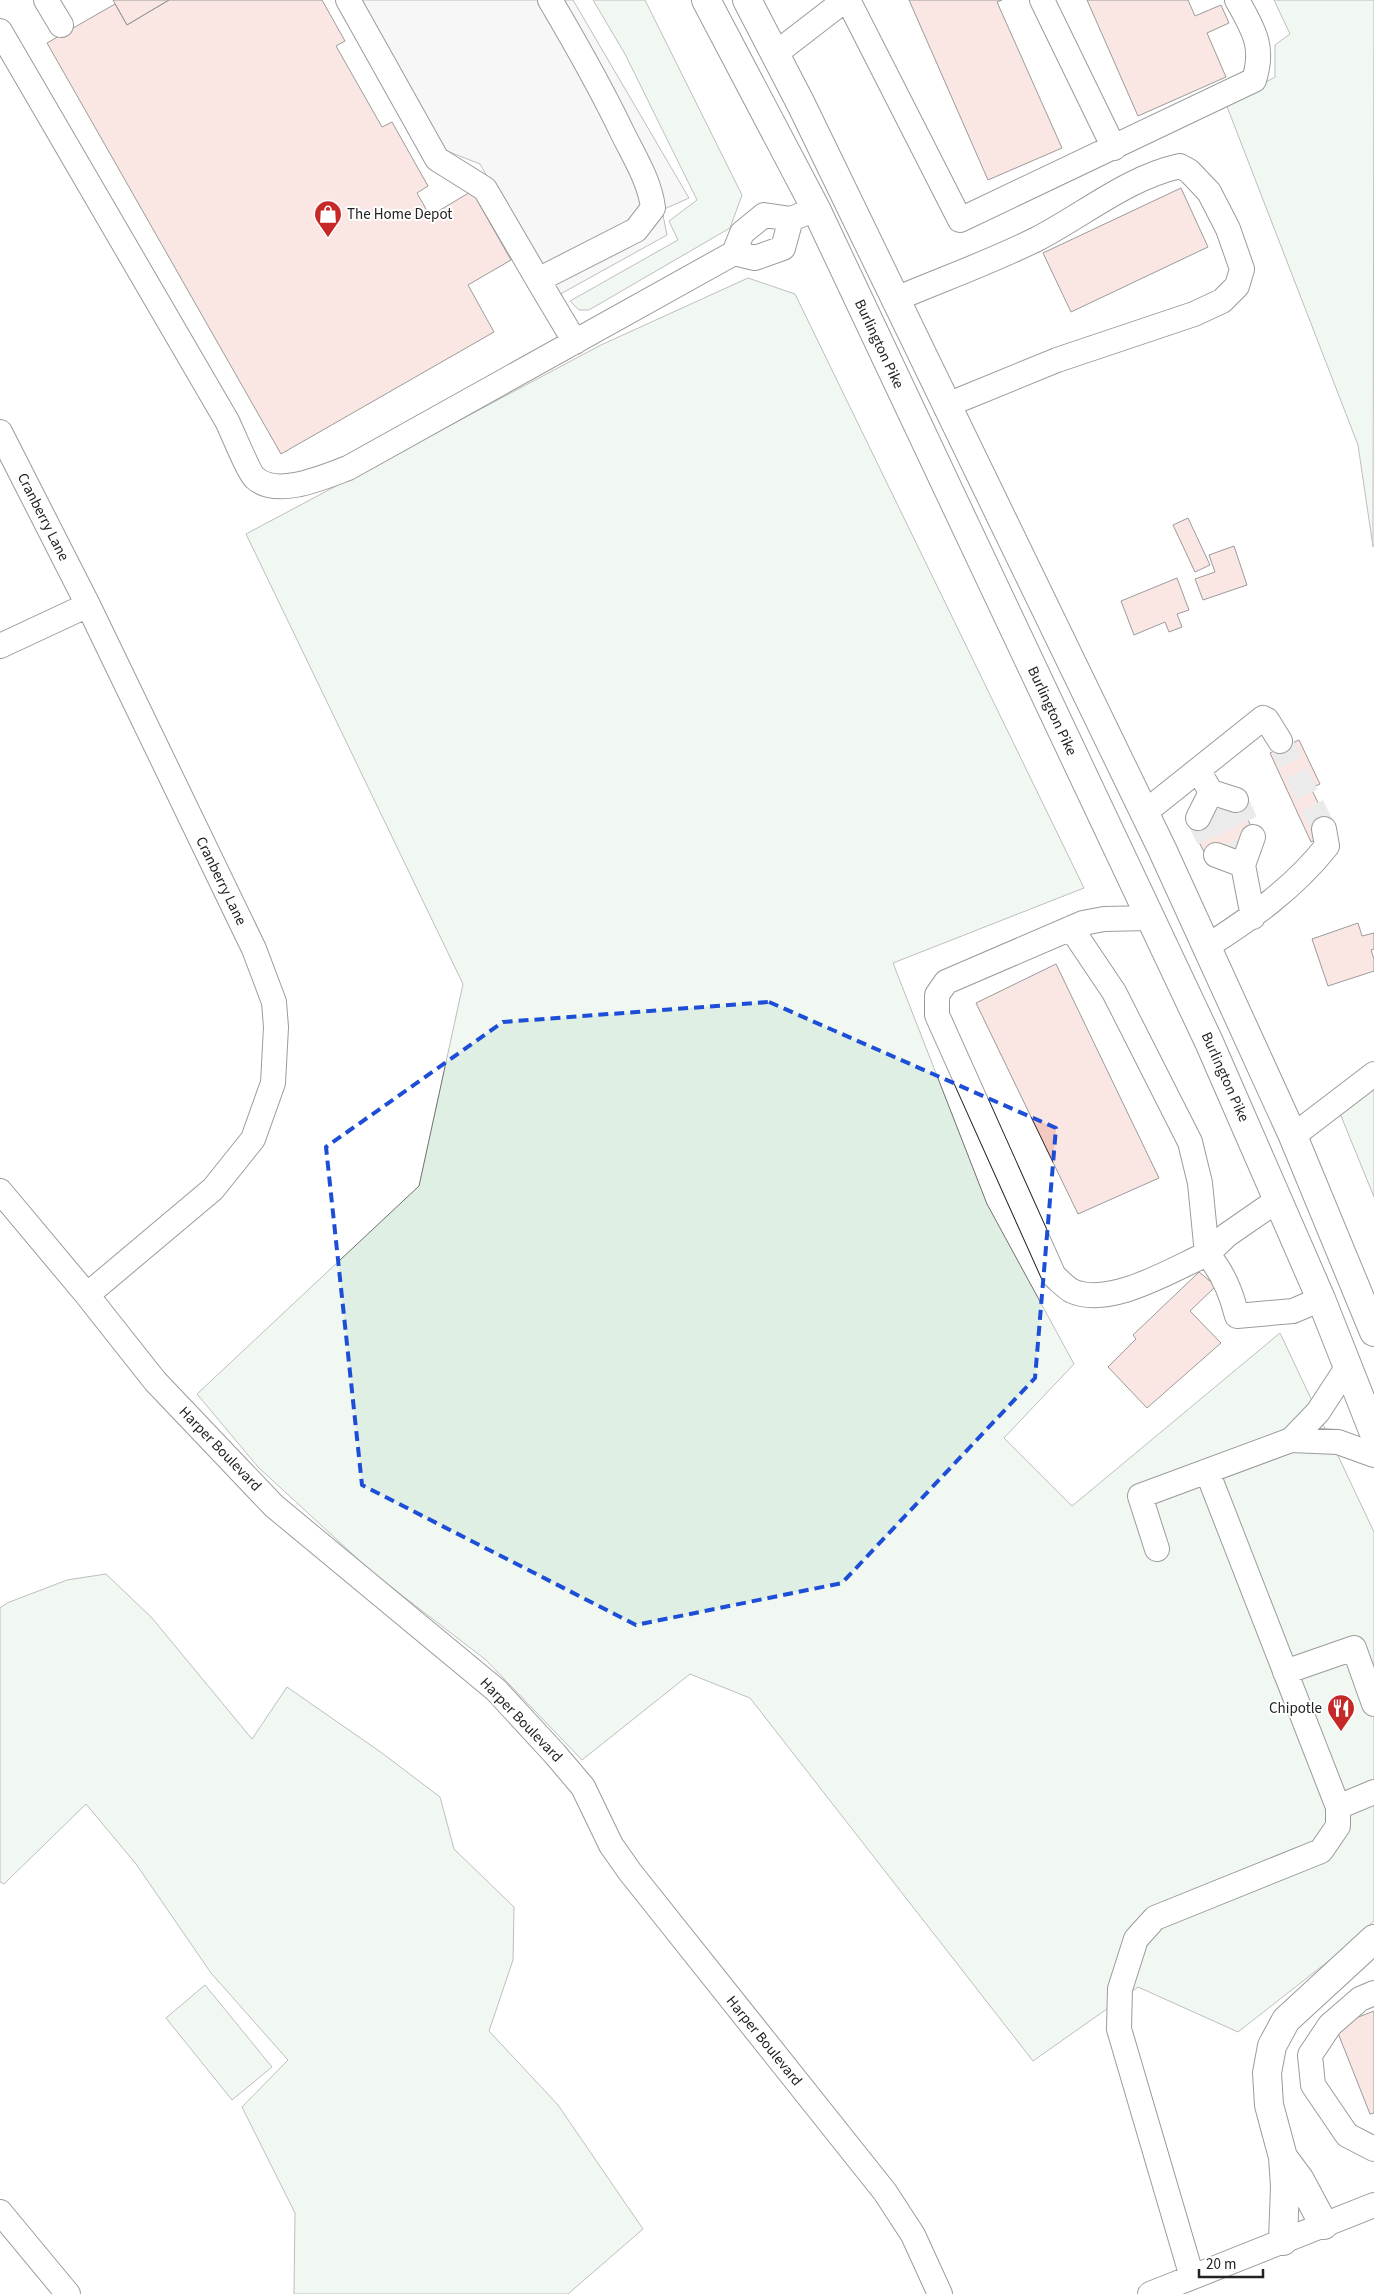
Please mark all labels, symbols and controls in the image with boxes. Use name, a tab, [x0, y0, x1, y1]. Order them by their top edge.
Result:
shop icon: The Home Depot	[313, 199, 343, 238]
place label: The Home Depot	[347, 204, 452, 225]
street label: Burlington Pike	[849, 296, 909, 392]
street label: Cranberry Lane	[12, 469, 74, 565]
street label: Burlington Pike	[1022, 663, 1082, 759]
street label: Cranberry Lane	[190, 833, 252, 929]
street label: Burlington Pike	[1196, 1029, 1254, 1125]
street label: Harper Boulevard	[174, 1402, 266, 1496]
street label: Harper Boulevard	[475, 1673, 567, 1767]
restaurant icon: Chipotle	[1326, 1693, 1356, 1732]
place label: Chipotle	[1269, 1698, 1322, 1719]
street label: Harper Boulevard	[721, 1991, 807, 2091]
scale bar	[1199, 2246, 1263, 2278]
text: 20 m	[1206, 2254, 1236, 2275]

